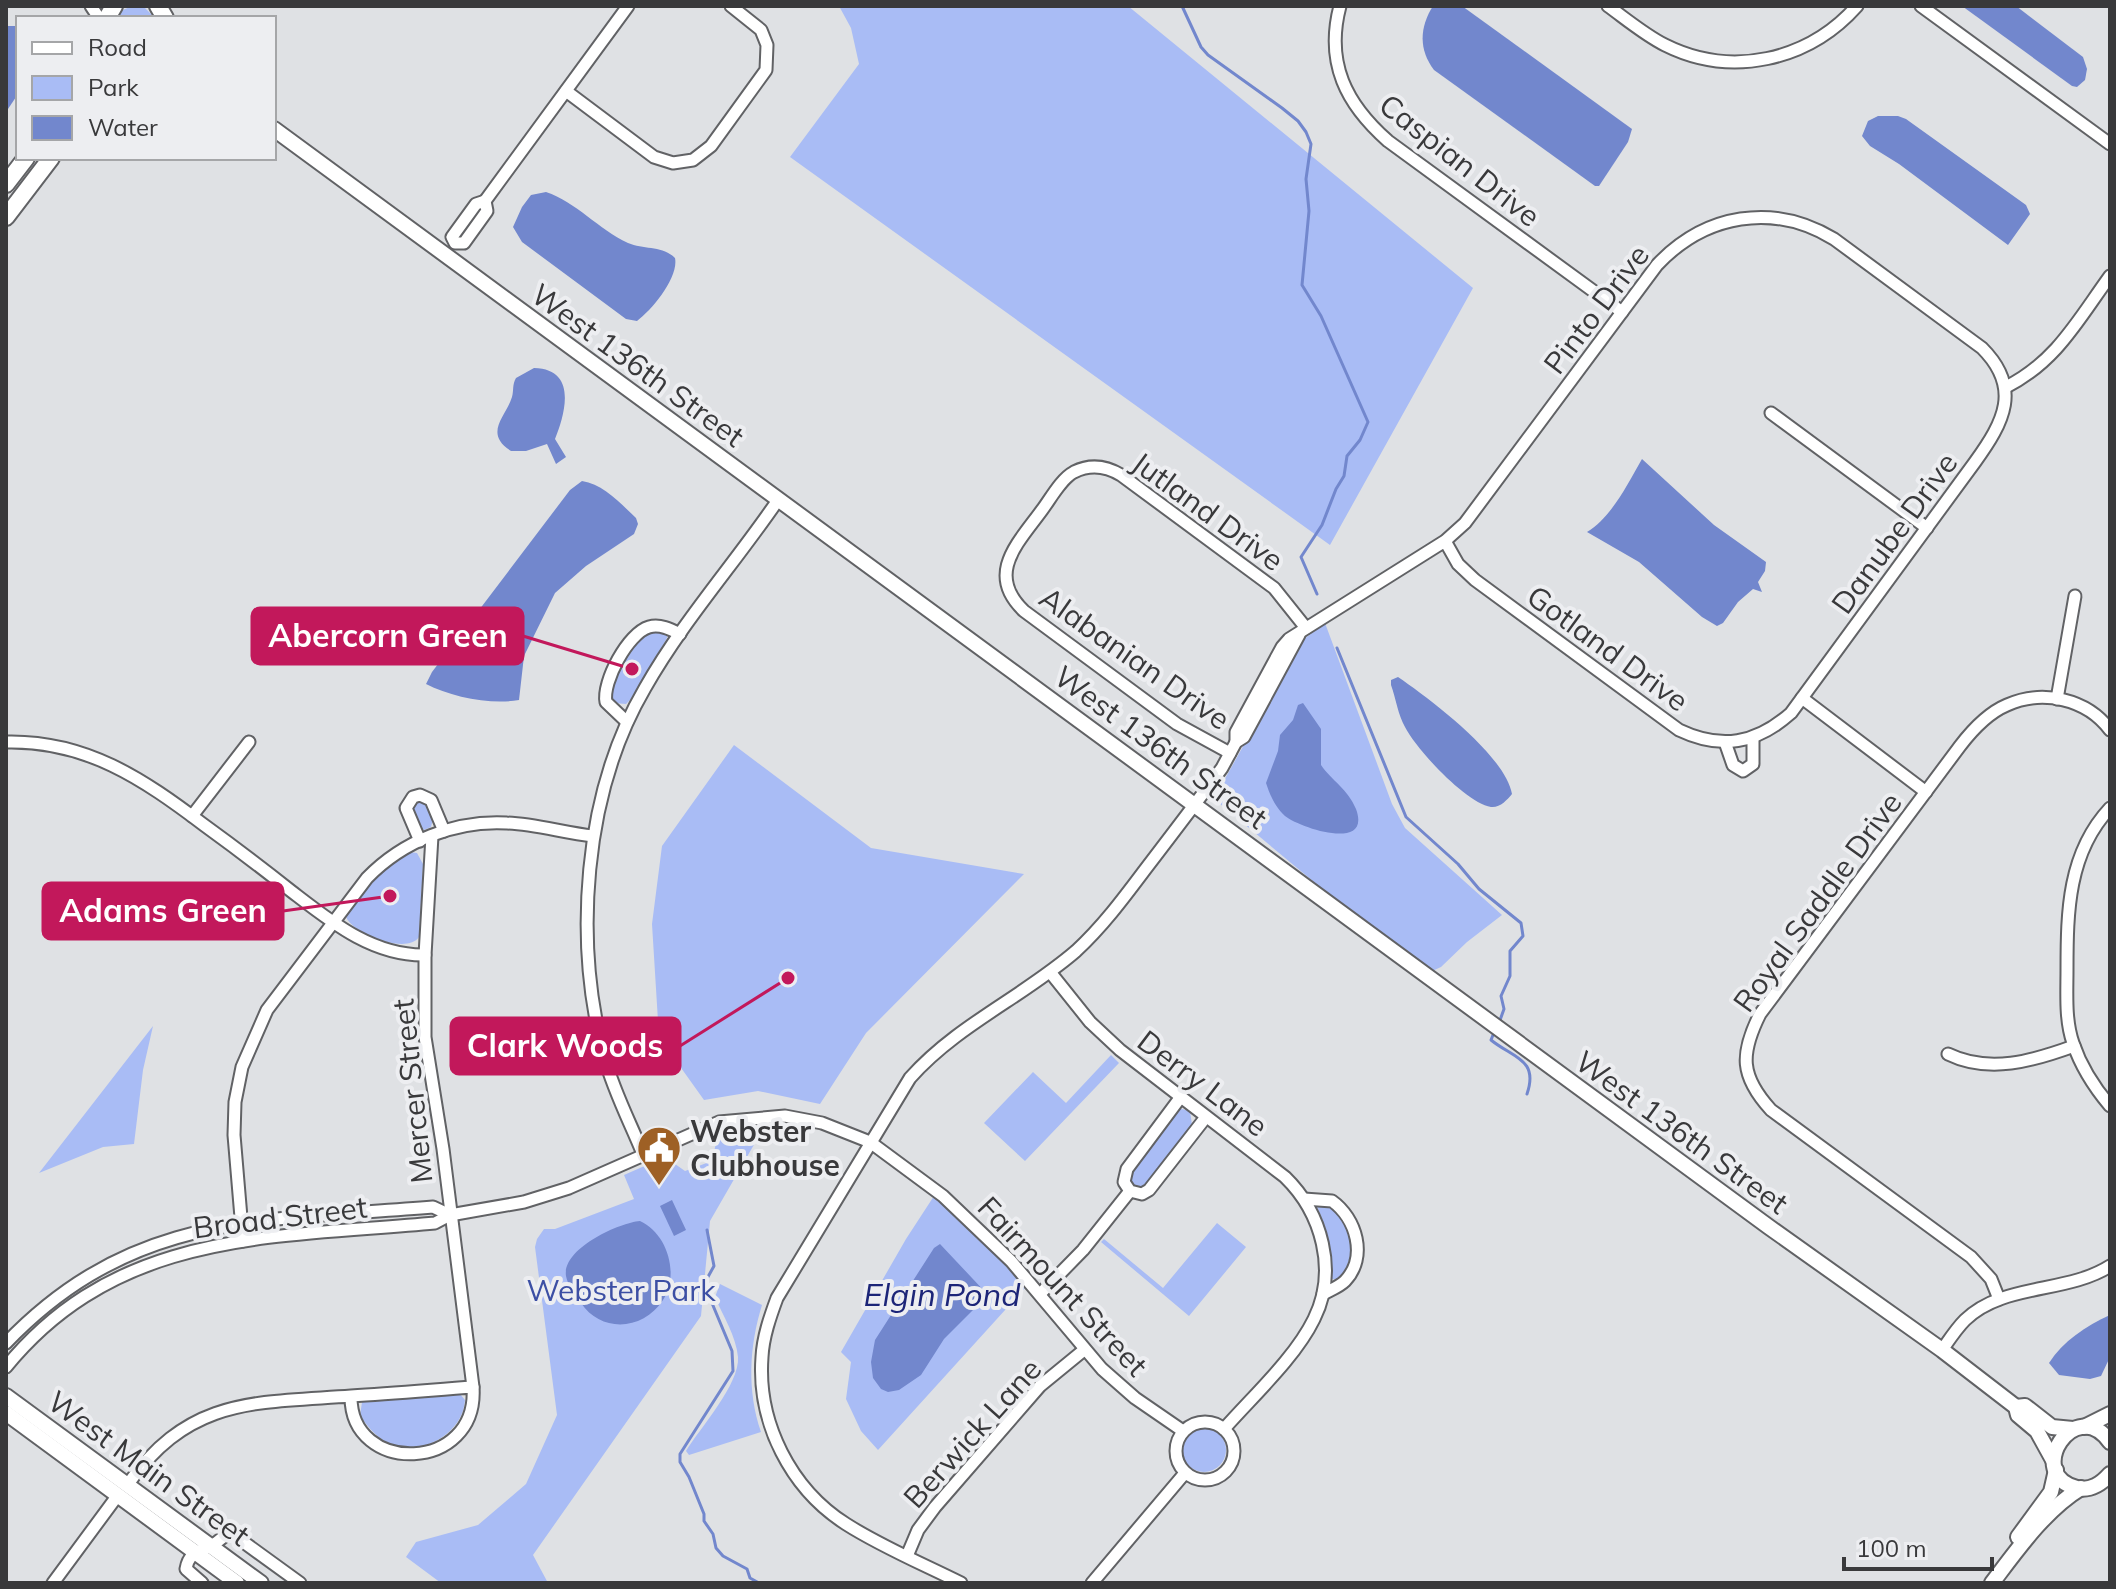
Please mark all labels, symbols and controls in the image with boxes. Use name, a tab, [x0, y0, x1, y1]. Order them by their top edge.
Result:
legend	[16, 16, 276, 160]
text: Road	[88, 32, 147, 62]
text: Park	[88, 72, 139, 102]
street label: Caspian Drive	[1372, 85, 1548, 235]
text: Water	[88, 112, 158, 142]
street label: Pinto Drive	[1535, 237, 1657, 381]
street label: West 136th Street	[524, 275, 752, 455]
street label: Jutland Drive	[1125, 443, 1291, 579]
street label: Danube Drive	[1823, 445, 1965, 621]
street label: Gotland Drive	[1520, 577, 1696, 719]
street label: Alabanian Drive	[1032, 578, 1238, 738]
callout: Abercorn Green	[252, 608, 523, 664]
text: Abercorn Green	[268, 615, 508, 655]
street label: West 136th Street	[1047, 657, 1275, 837]
street label: Royal Saddle Drive	[1725, 785, 1909, 1019]
callout: Adams Green	[43, 883, 283, 939]
text: Adams Green	[59, 890, 267, 930]
street label: Mercer Street	[383, 997, 441, 1185]
callout: Clark Woods	[451, 1018, 680, 1074]
street label: Derry Lane	[1130, 1022, 1276, 1144]
text: Clark Woods	[467, 1025, 663, 1065]
street label: West 136th Street	[1568, 1042, 1796, 1222]
place label: Webster Clubhouse	[690, 1112, 840, 1184]
public building icon: Webster Clubhouse	[635, 1124, 683, 1187]
street label: Broad Street	[191, 1187, 369, 1247]
street label: Fairmount Street	[970, 1188, 1156, 1384]
park label: Webster Park	[526, 1271, 716, 1309]
water label: Elgin Pond	[864, 1274, 1021, 1314]
street label: Berwick Lane	[895, 1350, 1049, 1516]
street label: West Main Street	[41, 1382, 257, 1554]
scale bar	[1844, 1521, 1992, 1571]
text: 100 m	[1856, 1533, 1927, 1563]

